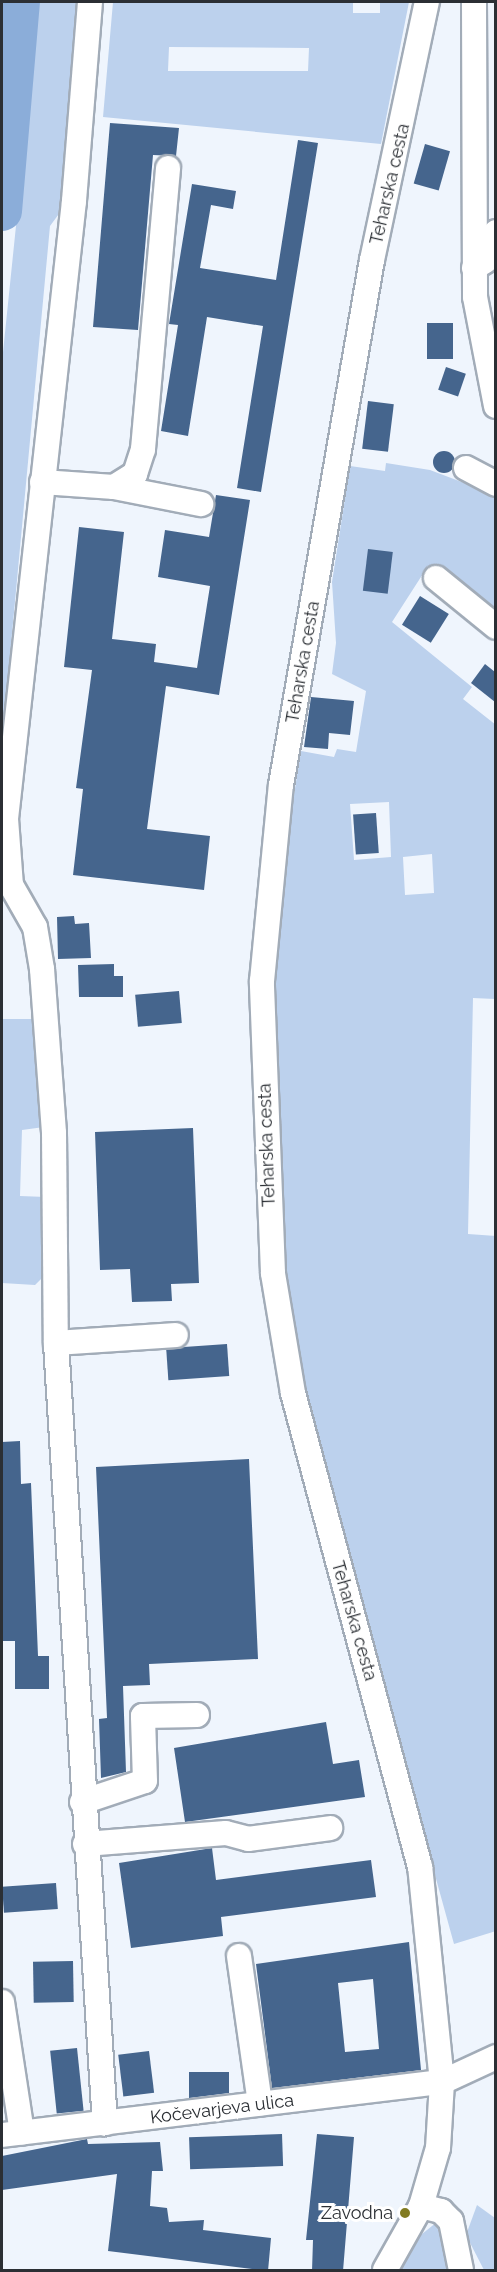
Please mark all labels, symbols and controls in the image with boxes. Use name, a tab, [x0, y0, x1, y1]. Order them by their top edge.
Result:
street label: Teharska cesta	[366, 121, 414, 247]
street label: Teharska cesta	[282, 599, 324, 725]
street label: Teharska cesta	[254, 1083, 280, 1207]
street label: Teharska cesta	[327, 1559, 381, 1683]
street label: Kočevarjeva ulica	[149, 2089, 295, 2129]
place label: Zavodna	[321, 2202, 393, 2224]
marker: Zavodna	[398, 2206, 412, 2220]

